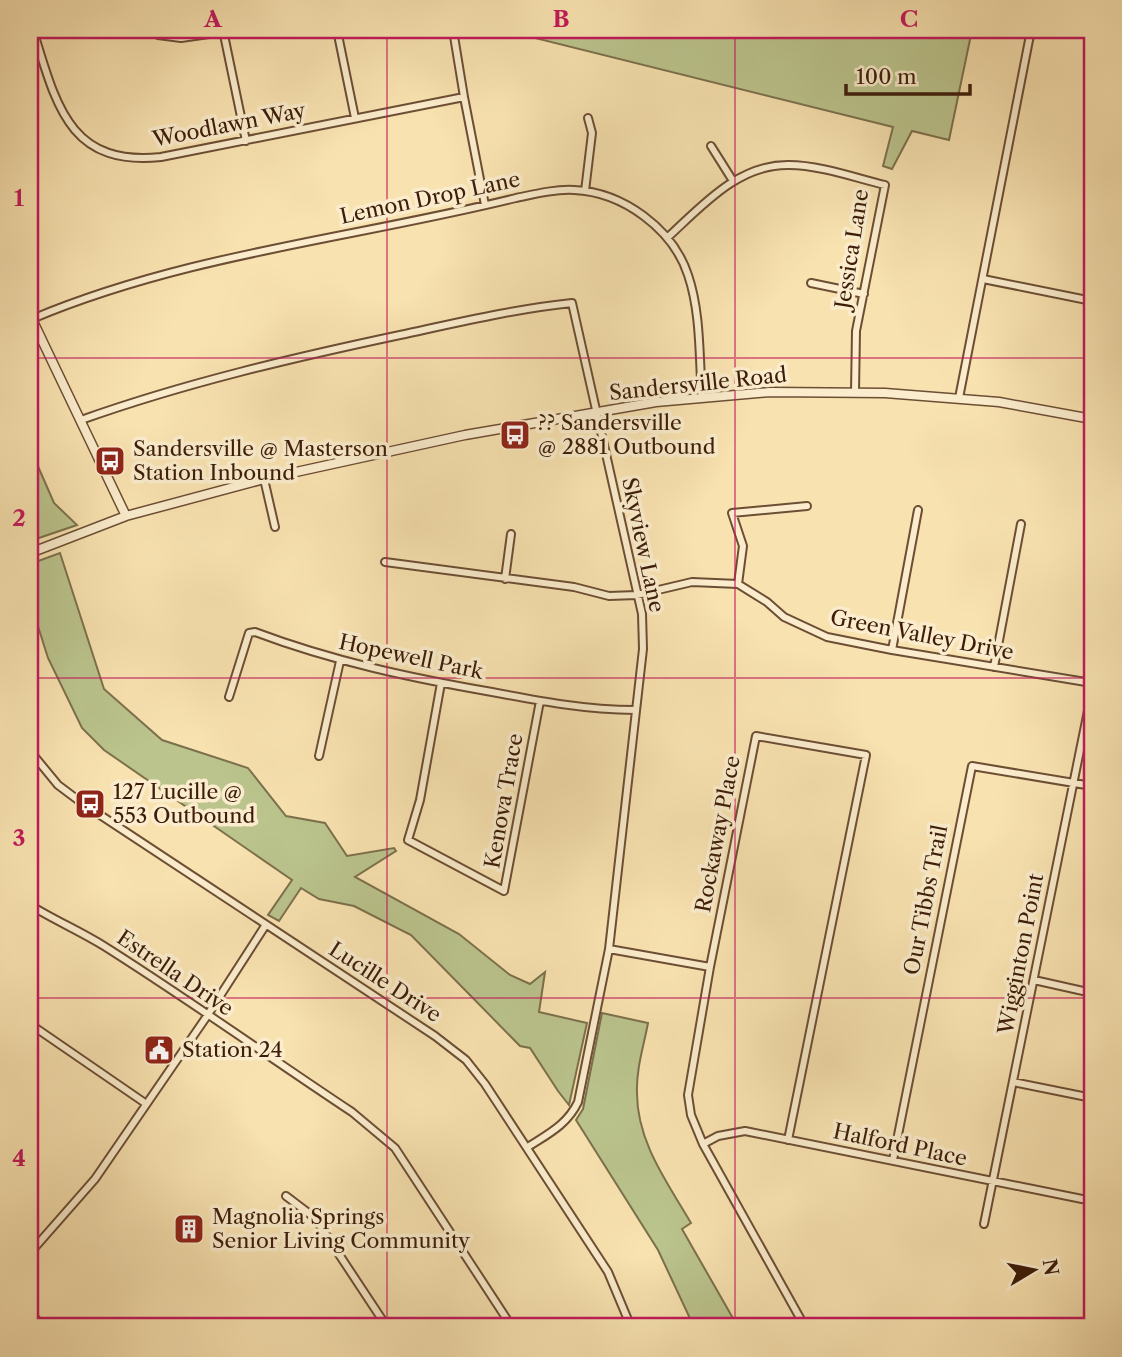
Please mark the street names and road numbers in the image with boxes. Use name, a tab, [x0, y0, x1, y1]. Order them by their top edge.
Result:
street label: Woodlawn Way	[149, 97, 308, 152]
street label: Lemon Drop Lane	[338, 166, 522, 229]
street label: Jessica Lane	[829, 187, 873, 314]
street label: Sandersville Road	[608, 362, 788, 405]
street label: Skyview Lane	[617, 475, 670, 615]
street label: Green Valley Drive	[828, 604, 1016, 665]
street label: Hopewell Park	[337, 629, 486, 684]
street label: Kenova Trace	[479, 731, 528, 870]
street label: Rockaway Place	[690, 753, 745, 914]
street label: Our Tibbs Trail	[899, 823, 952, 977]
street label: Wigginton Point	[992, 871, 1048, 1037]
street label: Estrella Drive	[112, 925, 238, 1021]
street label: Lucille Drive	[325, 936, 446, 1027]
street label: Halford Place	[831, 1118, 969, 1171]

